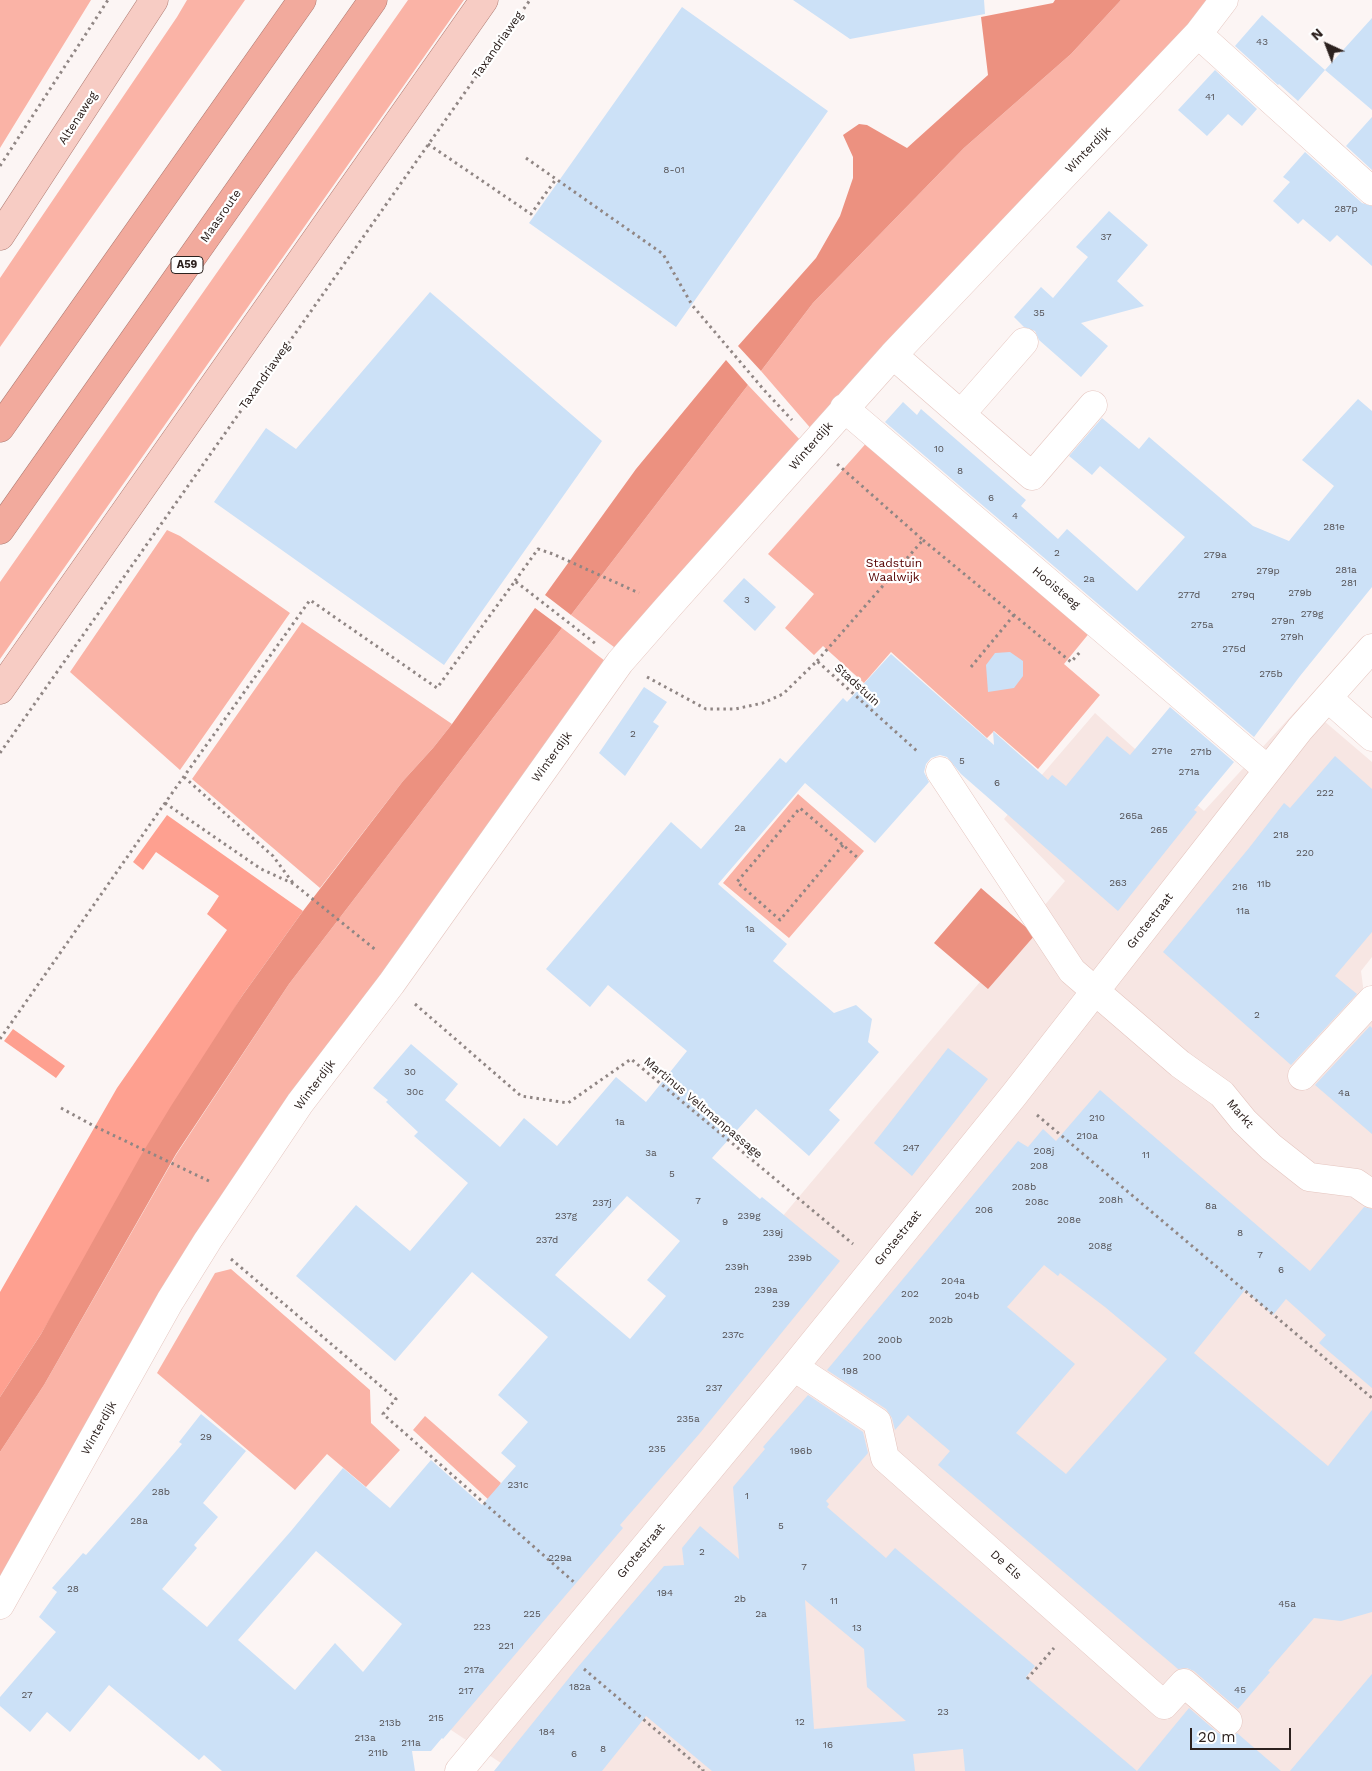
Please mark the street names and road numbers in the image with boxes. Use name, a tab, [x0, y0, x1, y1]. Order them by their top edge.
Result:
street label: Taxandriaweg	[470, 9, 526, 81]
street label: Altenaweg	[55, 89, 101, 147]
street label: Winterdijk	[1062, 124, 1114, 176]
street label: Maasroute	[198, 187, 244, 245]
road number: A59	[171, 256, 203, 274]
street label: Taxandriaweg	[237, 340, 293, 412]
street label: Winterdijk	[786, 419, 836, 473]
street label: Hooisteeg	[1029, 564, 1083, 612]
street label: Stadstuin	[831, 661, 883, 709]
street label: Winterdijk	[529, 729, 575, 785]
street label: Grotestraat	[1124, 890, 1176, 952]
street label: Martinus Veltmanpassage	[641, 1054, 765, 1162]
street label: Winterdijk	[291, 1057, 339, 1113]
street label: Markt	[1224, 1097, 1256, 1131]
street label: Grotestraat	[871, 1207, 925, 1269]
street label: Winterdijk	[78, 1399, 120, 1457]
street label: Grotestraat	[614, 1521, 668, 1581]
street label: De Els	[987, 1547, 1025, 1583]

